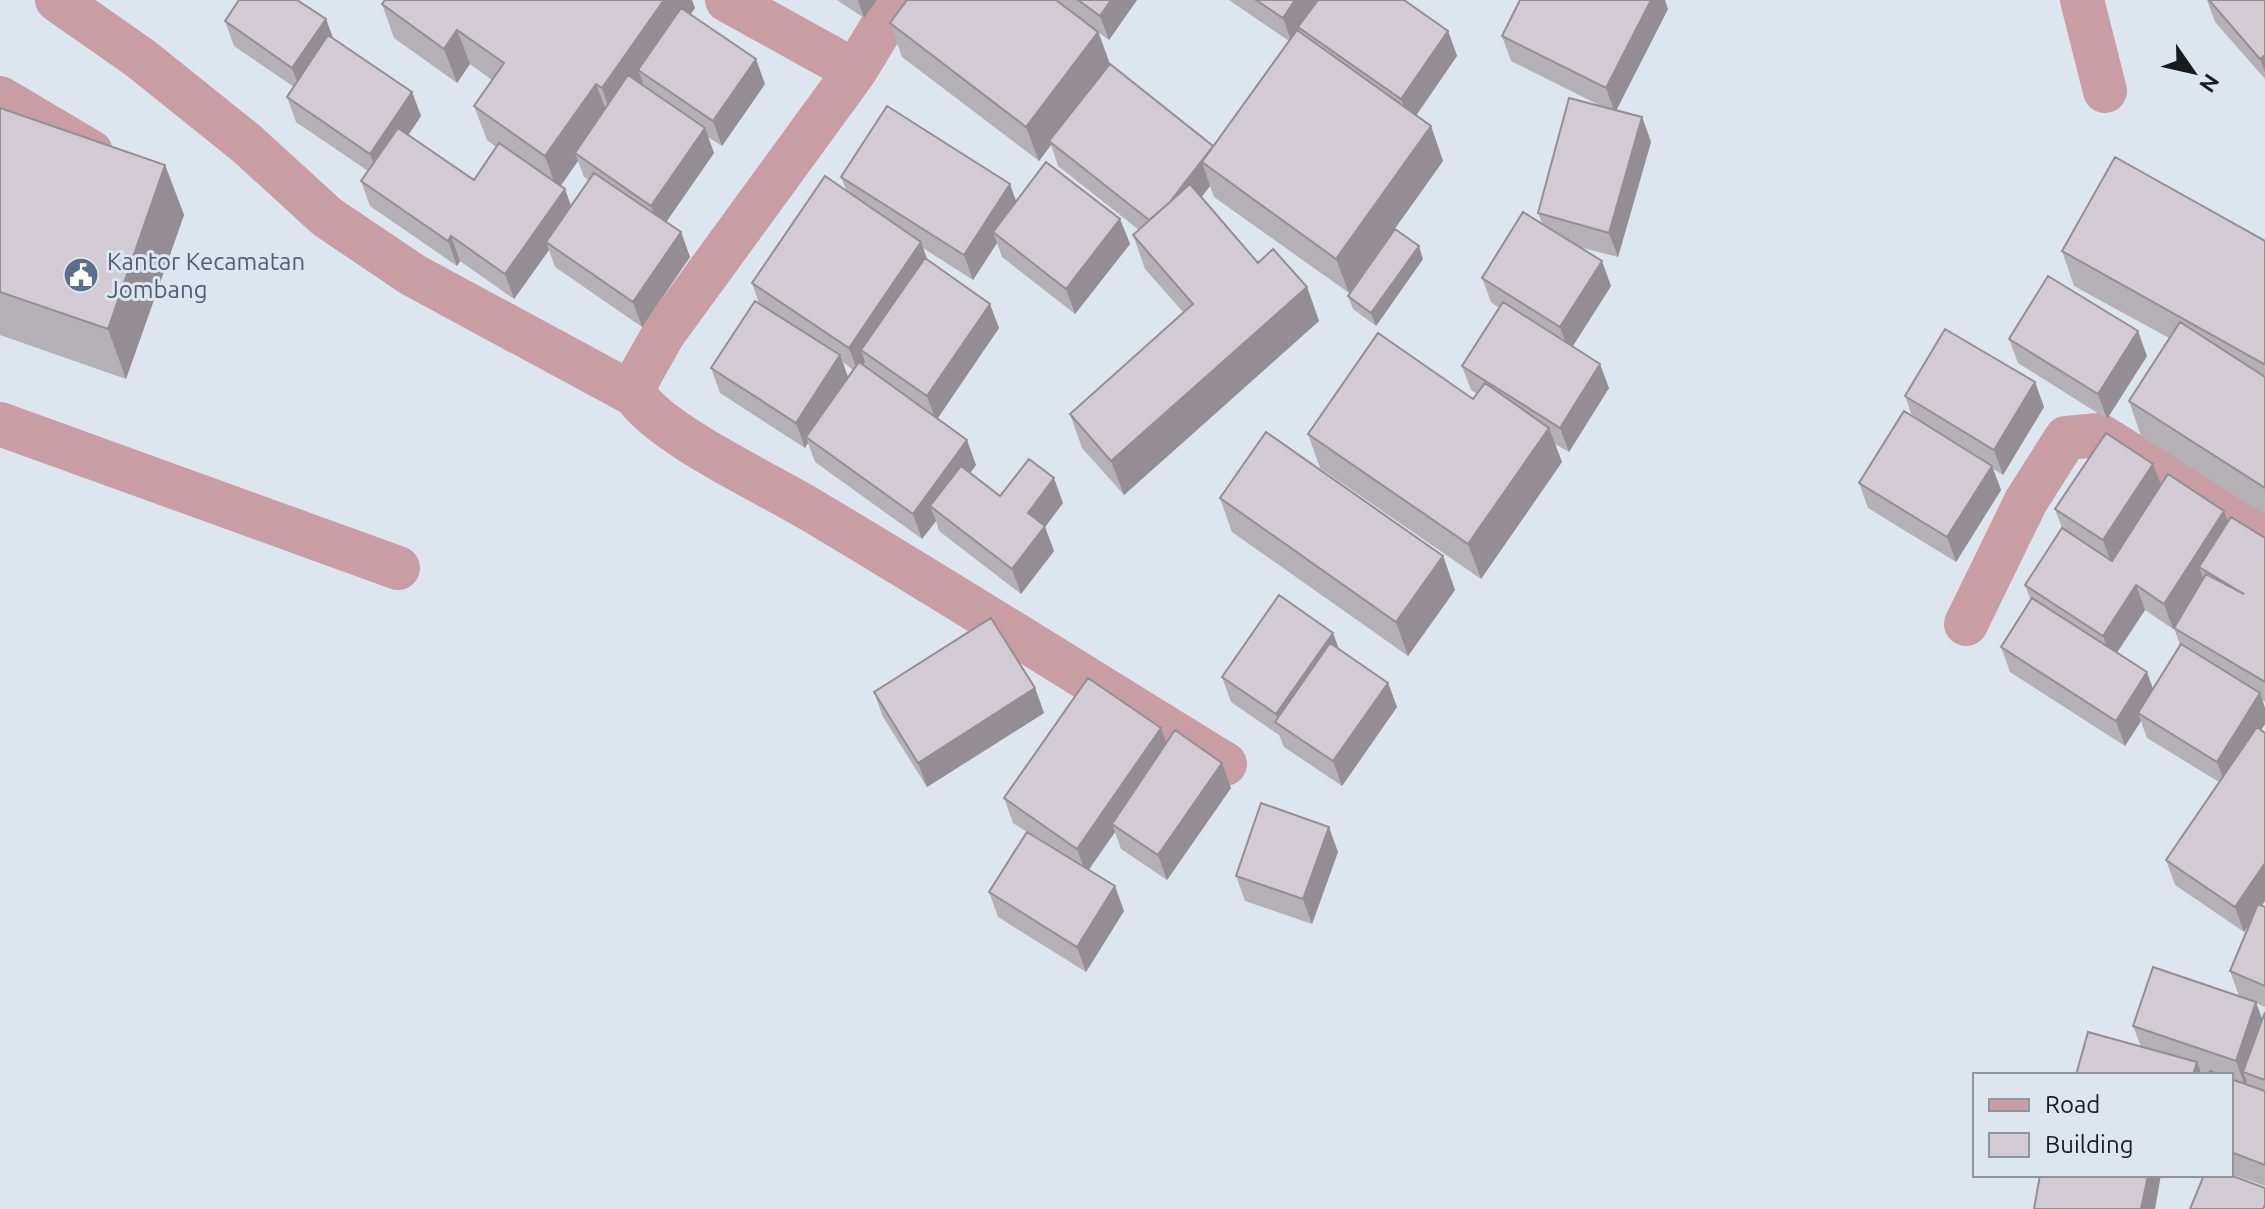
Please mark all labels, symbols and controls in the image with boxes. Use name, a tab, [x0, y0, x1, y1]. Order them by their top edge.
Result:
north arrow	[2153, 32, 2233, 112]
text: N	[2195, 70, 2225, 97]
place label: Kantor Kecamatan Jombang	[107, 248, 305, 303]
public building icon: Kantor Kecamatan Jombang	[62, 256, 100, 294]
legend	[1973, 1073, 2233, 1177]
text: Road	[2045, 1091, 2100, 1118]
text: Building	[2045, 1131, 2133, 1158]

